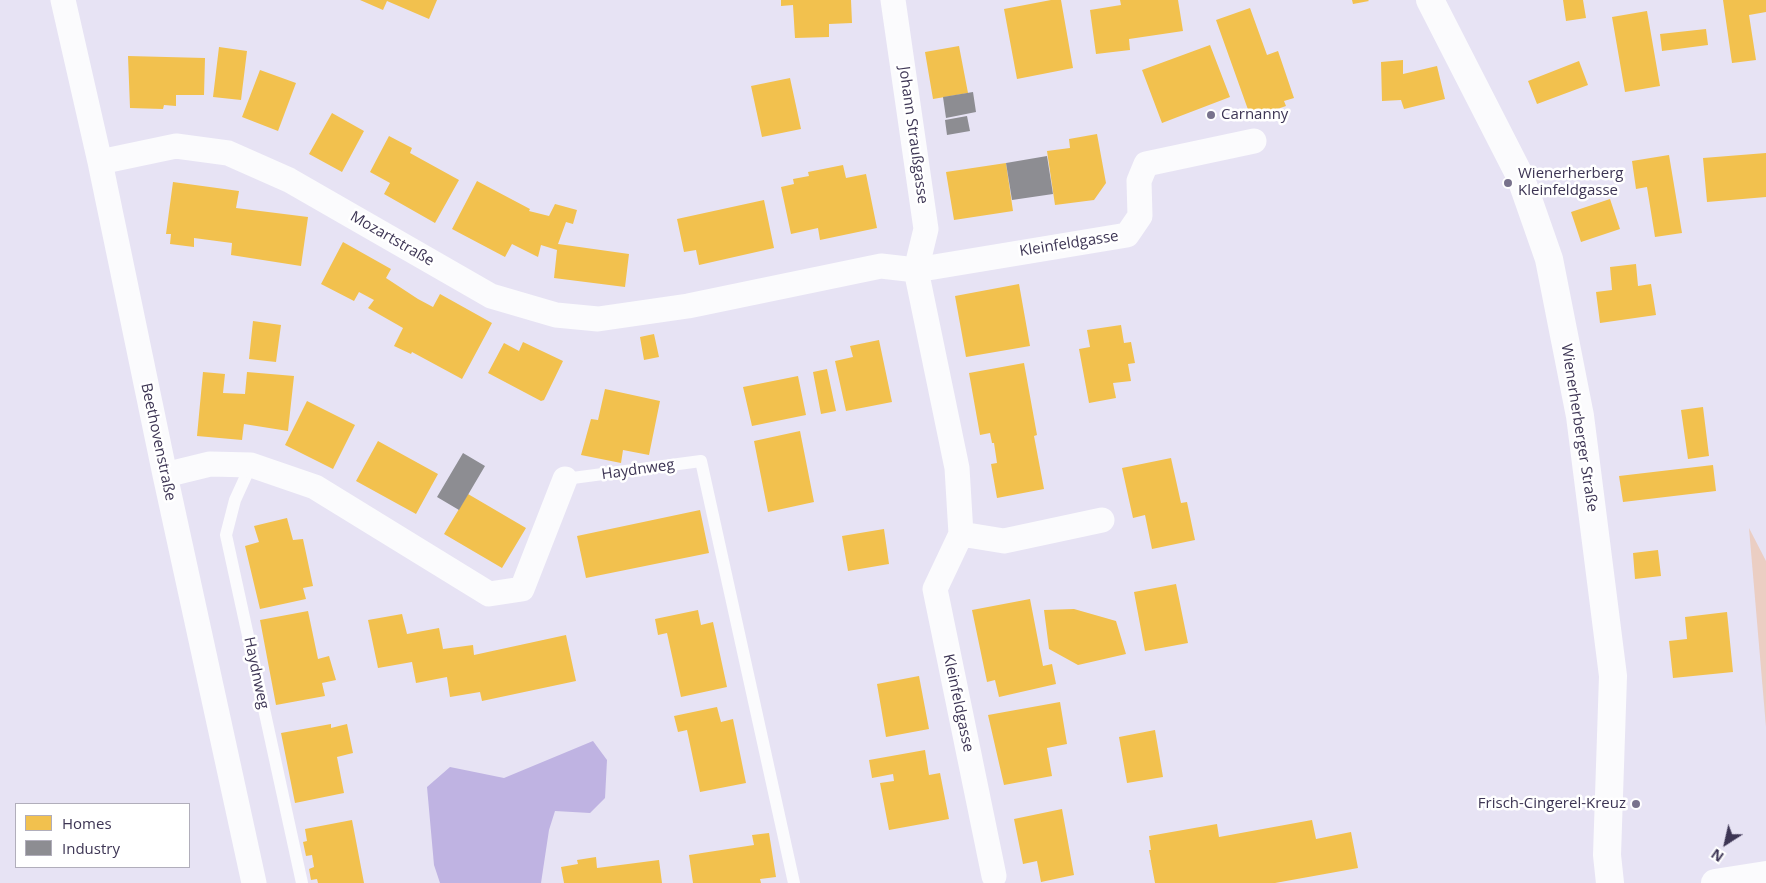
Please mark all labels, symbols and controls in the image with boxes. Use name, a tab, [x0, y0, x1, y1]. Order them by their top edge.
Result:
street label: Johann Straußgasse	[894, 65, 932, 205]
place label: Carnanny	[1221, 106, 1288, 124]
marker: Carnanny	[1205, 109, 1217, 121]
place label: Wienerherberg Kleinfeldgasse	[1518, 165, 1623, 200]
marker: Wienerherberg Kleinfeldgasse	[1502, 177, 1514, 189]
street label: Mozartstraße	[347, 208, 437, 270]
street label: Kleinfeldgasse	[1018, 227, 1120, 261]
street label: Wienerherberger Straße	[1557, 343, 1601, 513]
street label: Beethovenstraße	[137, 381, 179, 503]
street label: Haydnweg	[600, 456, 676, 484]
street label: Haydnweg	[240, 635, 272, 711]
street label: Kleinfeldgasse	[939, 652, 977, 754]
place label: Frisch-Cingerel-Kreuz	[1478, 795, 1626, 813]
marker: Frisch-Cingerel-Kreuz	[1630, 798, 1642, 810]
legend	[15, 803, 190, 868]
text: Homes	[62, 813, 112, 833]
north arrow	[1701, 818, 1751, 868]
text: Industry	[62, 838, 120, 858]
text: N	[1707, 845, 1727, 867]

